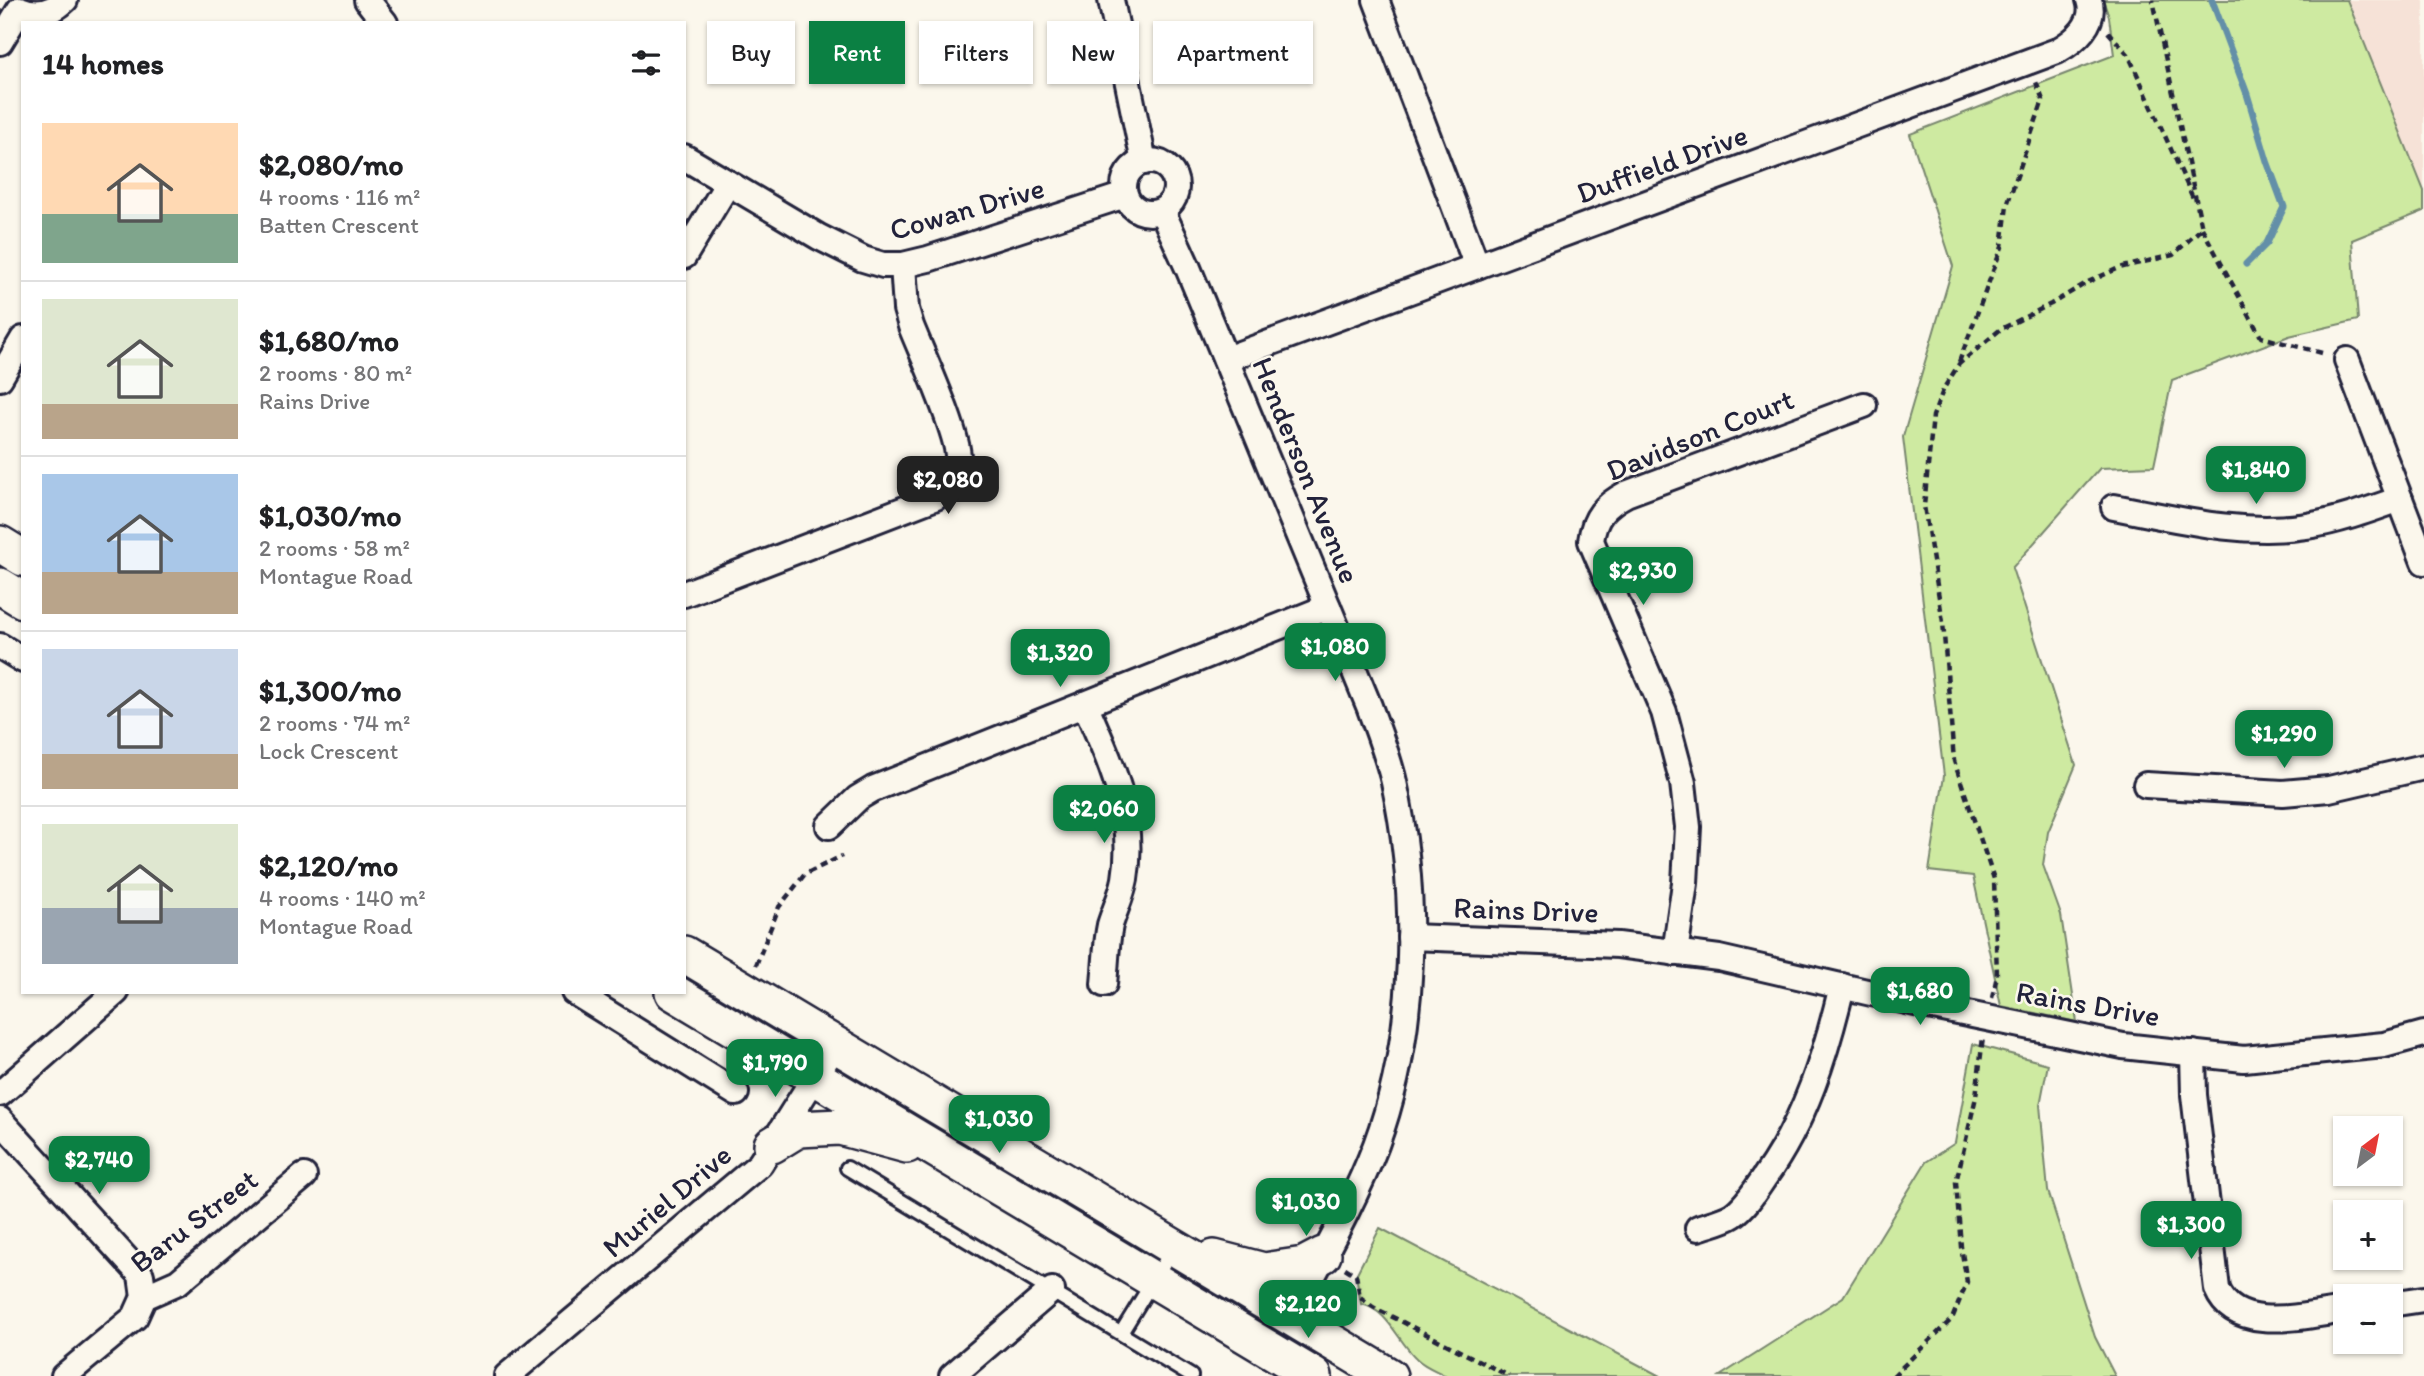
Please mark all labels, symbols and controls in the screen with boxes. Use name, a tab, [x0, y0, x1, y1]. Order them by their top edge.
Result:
chip: Buy	[707, 21, 795, 84]
chip: Rent	[809, 21, 905, 84]
chip: Filters	[919, 21, 1033, 84]
chip: New	[1047, 21, 1139, 84]
chip: Apartment	[1153, 21, 1313, 84]
icon: filters	[627, 44, 665, 82]
text: 14 homes	[42, 45, 164, 82]
street label: Duffield Drive	[1571, 116, 1752, 212]
text: $2,080/mo	[259, 146, 404, 183]
icon: home	[98, 151, 182, 235]
street label: Cowan Drive	[885, 169, 1049, 248]
text: 4 rooms · 116 m²	[259, 183, 421, 211]
text: Batten Crescent	[259, 211, 419, 239]
text: $1,680/mo	[259, 322, 399, 359]
icon: home	[98, 327, 182, 411]
street label: Henderson Avenue	[1244, 351, 1369, 588]
text: 2 rooms · 80 m²	[259, 359, 412, 387]
street label: Davidson Court	[1601, 380, 1799, 489]
text: Rains Drive	[259, 387, 370, 415]
pin: $1,840	[2199, 447, 2313, 506]
text: $1,840	[2222, 455, 2290, 483]
pin: $2,080	[891, 456, 1005, 516]
text: $2,080	[913, 465, 983, 493]
text: $1,030/mo	[259, 497, 402, 534]
icon: home	[98, 502, 182, 586]
text: 2 rooms · 58 m²	[259, 534, 410, 562]
pin: $2,930	[1586, 548, 1700, 607]
text: $2,930	[1609, 556, 1677, 584]
text: Montague Road	[259, 562, 413, 590]
pin: $1,080	[1278, 624, 1392, 683]
pin: $1,320	[1003, 630, 1117, 689]
text: $1,080	[1301, 632, 1369, 660]
text: $1,320	[1027, 638, 1093, 666]
text: $1,300/mo	[259, 672, 402, 709]
icon: home	[98, 677, 182, 761]
text: 2 rooms · 74 m²	[259, 709, 411, 737]
pin: $1,290	[2227, 710, 2341, 770]
text: $1,290	[2251, 719, 2317, 747]
text: Lock Crescent	[259, 737, 398, 765]
pin: $2,060	[1047, 786, 1161, 845]
text: $2,060	[1069, 794, 1139, 822]
text: $2,120/mo	[259, 847, 398, 884]
icon: home	[98, 852, 182, 936]
text: 4 rooms · 140 m²	[259, 884, 426, 912]
street label: Rains Drive	[1453, 888, 1599, 931]
text: Montague Road	[259, 912, 413, 940]
pin: $1,680	[1863, 968, 1977, 1027]
street label: Rains Drive	[2013, 973, 2163, 1034]
text: $1,680	[1887, 976, 1953, 1004]
pin: $1,790	[718, 1040, 832, 1099]
text: $1,790	[742, 1048, 808, 1076]
pin: $1,030	[942, 1096, 1056, 1155]
text: $1,030	[965, 1104, 1033, 1132]
north arrow	[2333, 1116, 2403, 1186]
map controls	[2333, 1116, 2403, 1354]
pin: $2,740	[42, 1136, 156, 1196]
street label: Muriel Drive	[595, 1136, 739, 1265]
text: $2,740	[65, 1145, 133, 1173]
street label: Baru Street	[123, 1161, 265, 1281]
pin: $1,030	[1249, 1178, 1363, 1238]
text: $1,030	[1272, 1187, 1340, 1215]
button: +	[2333, 1200, 2403, 1270]
pin: $1,300	[2134, 1202, 2248, 1261]
text: $1,300	[2157, 1210, 2225, 1238]
pin: $2,120	[1251, 1280, 1365, 1340]
button: −	[2333, 1284, 2403, 1354]
text: $2,120	[1275, 1289, 1341, 1317]

